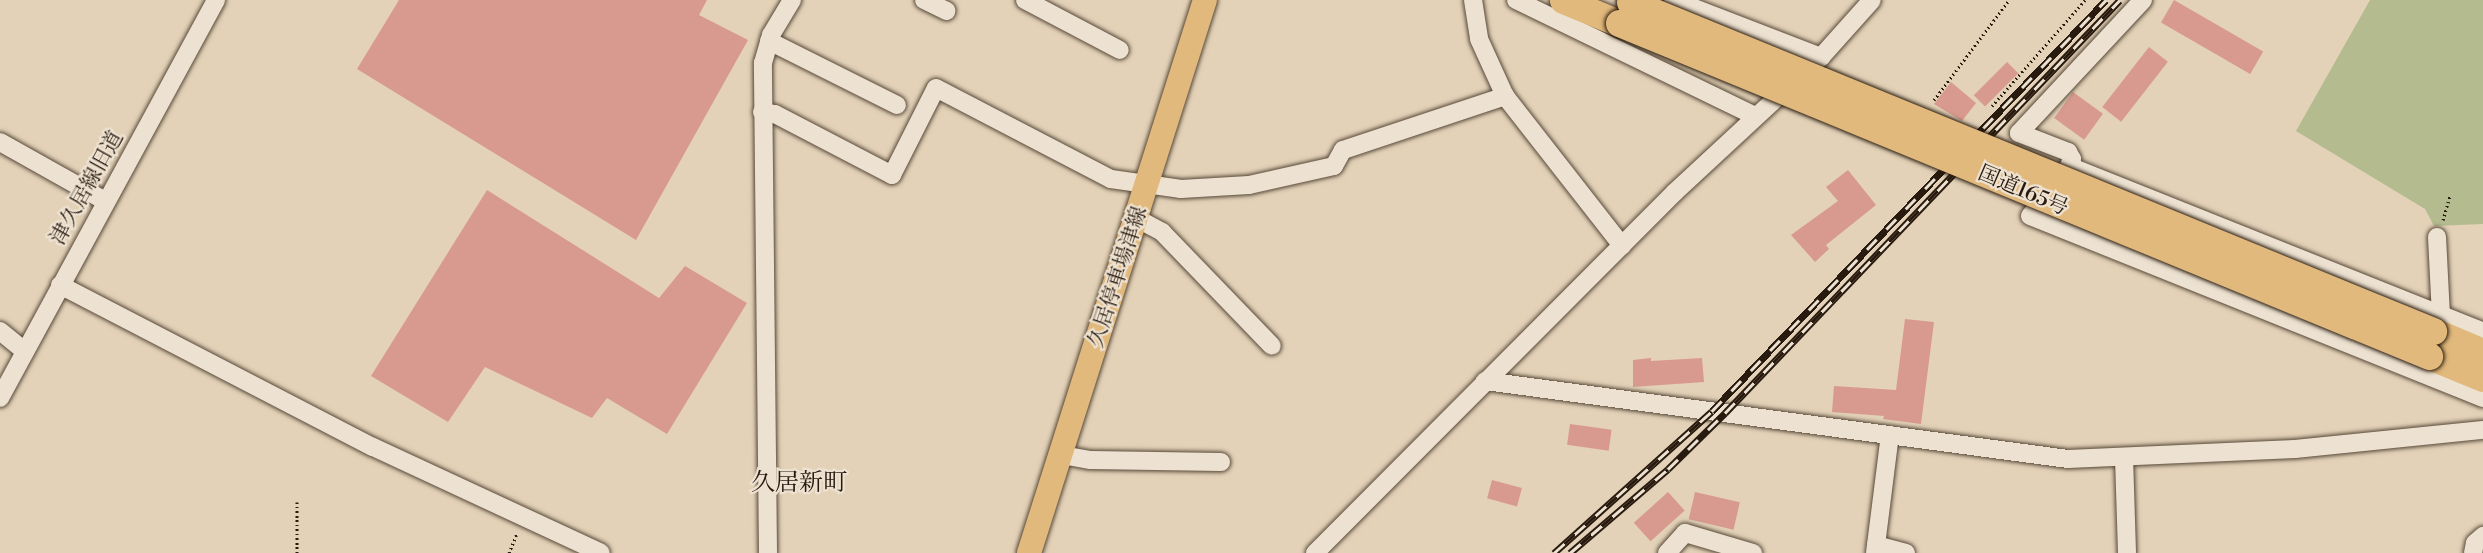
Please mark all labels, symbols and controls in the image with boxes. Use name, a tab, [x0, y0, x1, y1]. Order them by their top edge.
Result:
street label: 津久居線旧道	[45, 127, 129, 249]
street label: 国道165号	[1974, 161, 2072, 221]
street label: 久居停車場津線	[1083, 203, 1153, 351]
district label: 久居新町	[751, 470, 847, 498]

